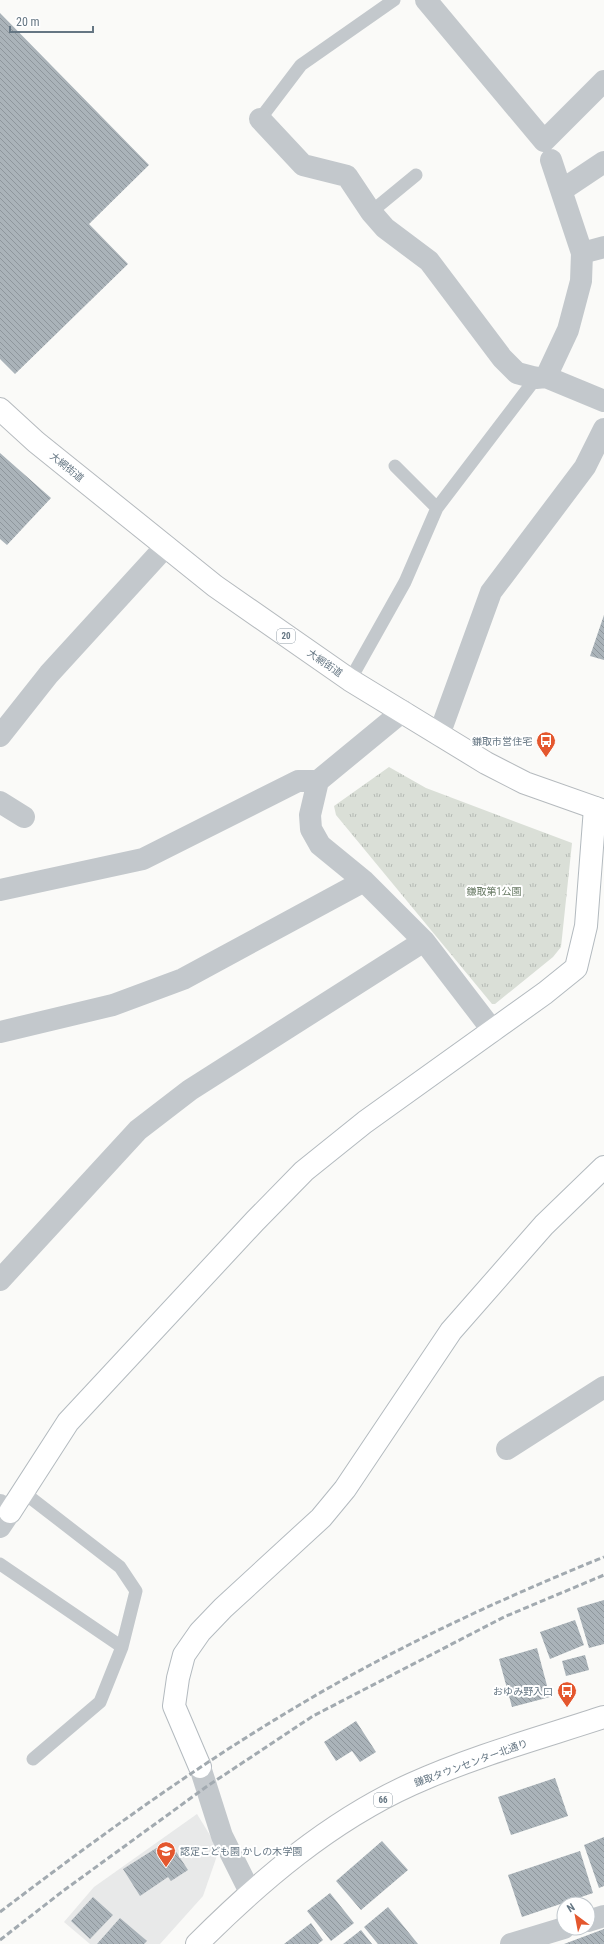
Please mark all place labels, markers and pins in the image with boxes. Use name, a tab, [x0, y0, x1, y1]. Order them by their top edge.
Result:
bus stop icon: 鎌取市営住宅	[535, 730, 557, 758]
place label: 鎌取市営住宅	[472, 736, 532, 747]
bus stop icon: おゆみ野入口	[556, 1680, 578, 1708]
place label: おゆみ野入口	[493, 1686, 553, 1697]
school or university icon: 認定こども園 かしの木学園	[155, 1840, 177, 1868]
place label: 認定こども園 かしの木学園	[180, 1846, 302, 1857]

